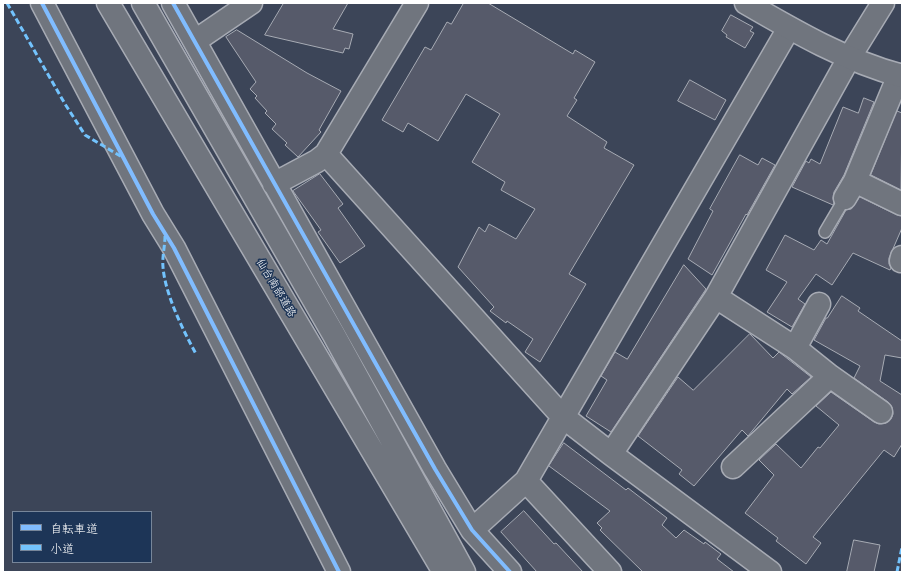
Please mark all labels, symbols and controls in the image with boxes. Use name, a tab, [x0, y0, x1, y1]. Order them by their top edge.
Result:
street label: 仙台南部道路	[253, 256, 299, 320]
legend	[12, 511, 152, 563]
text: 自転車道	[50, 521, 98, 536]
text: 小道	[50, 541, 74, 556]

